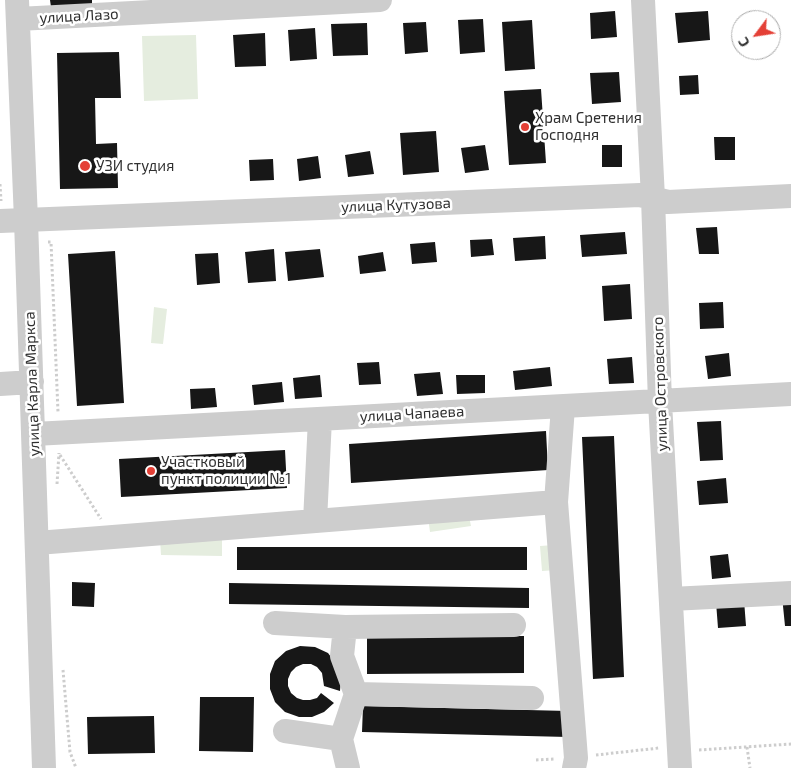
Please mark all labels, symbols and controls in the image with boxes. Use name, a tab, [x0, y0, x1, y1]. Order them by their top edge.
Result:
street label: улица Лазо	[39, 5, 119, 27]
north arrow	[731, 10, 781, 60]
text: С	[734, 35, 753, 50]
place label: Храм Сретения Господня	[535, 109, 642, 144]
marker: Храм Сретения Господня	[519, 121, 531, 133]
place label: УЗИ студия	[96, 157, 174, 175]
marker: УЗИ студия	[78, 159, 92, 173]
street label: улица Кутузова	[341, 194, 451, 216]
street label: улица Карла Маркса	[20, 311, 44, 457]
street label: улица Островского	[649, 316, 671, 452]
street label: улица Чапаева	[359, 402, 465, 426]
place label: Участковый пункт полиции №1	[161, 453, 291, 488]
marker: Участковый пункт полиции №1	[145, 465, 157, 477]

